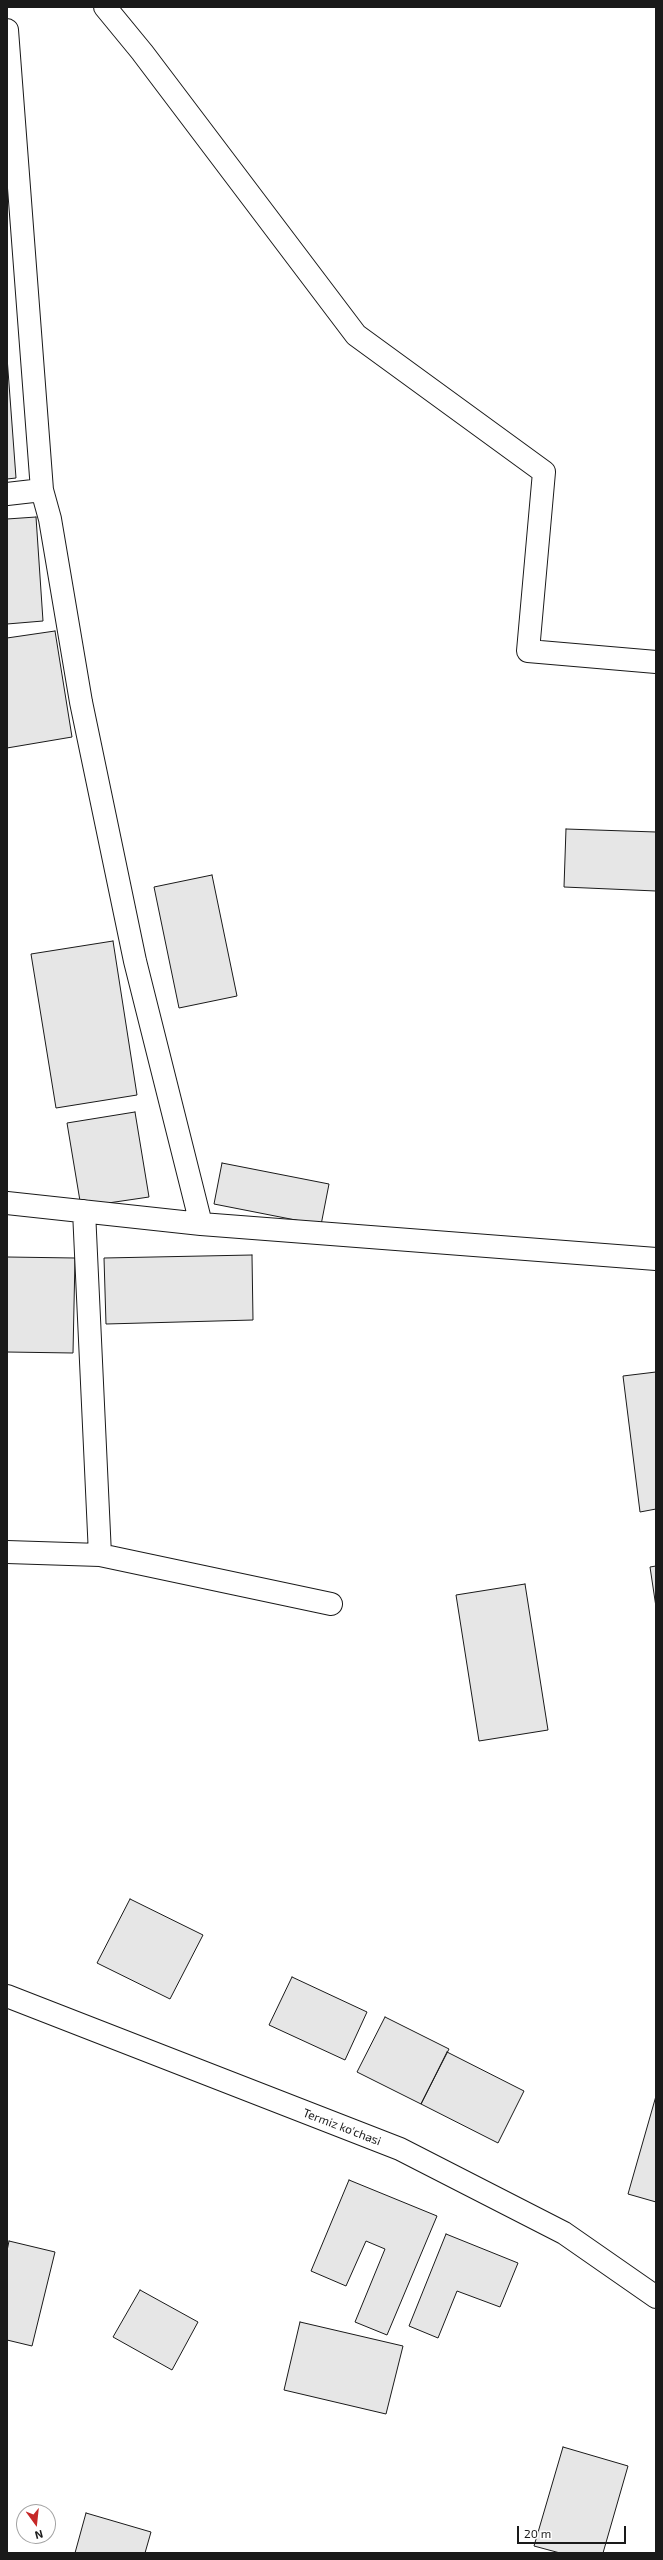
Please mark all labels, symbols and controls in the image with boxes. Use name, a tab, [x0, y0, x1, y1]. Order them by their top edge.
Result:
street label: Termiz ko'chasi	[301, 2105, 383, 2149]
north arrow	[16, 2504, 56, 2544]
scale bar	[519, 2518, 628, 2544]
text: 20 m	[524, 2526, 551, 2540]
text: N	[33, 2528, 45, 2542]

